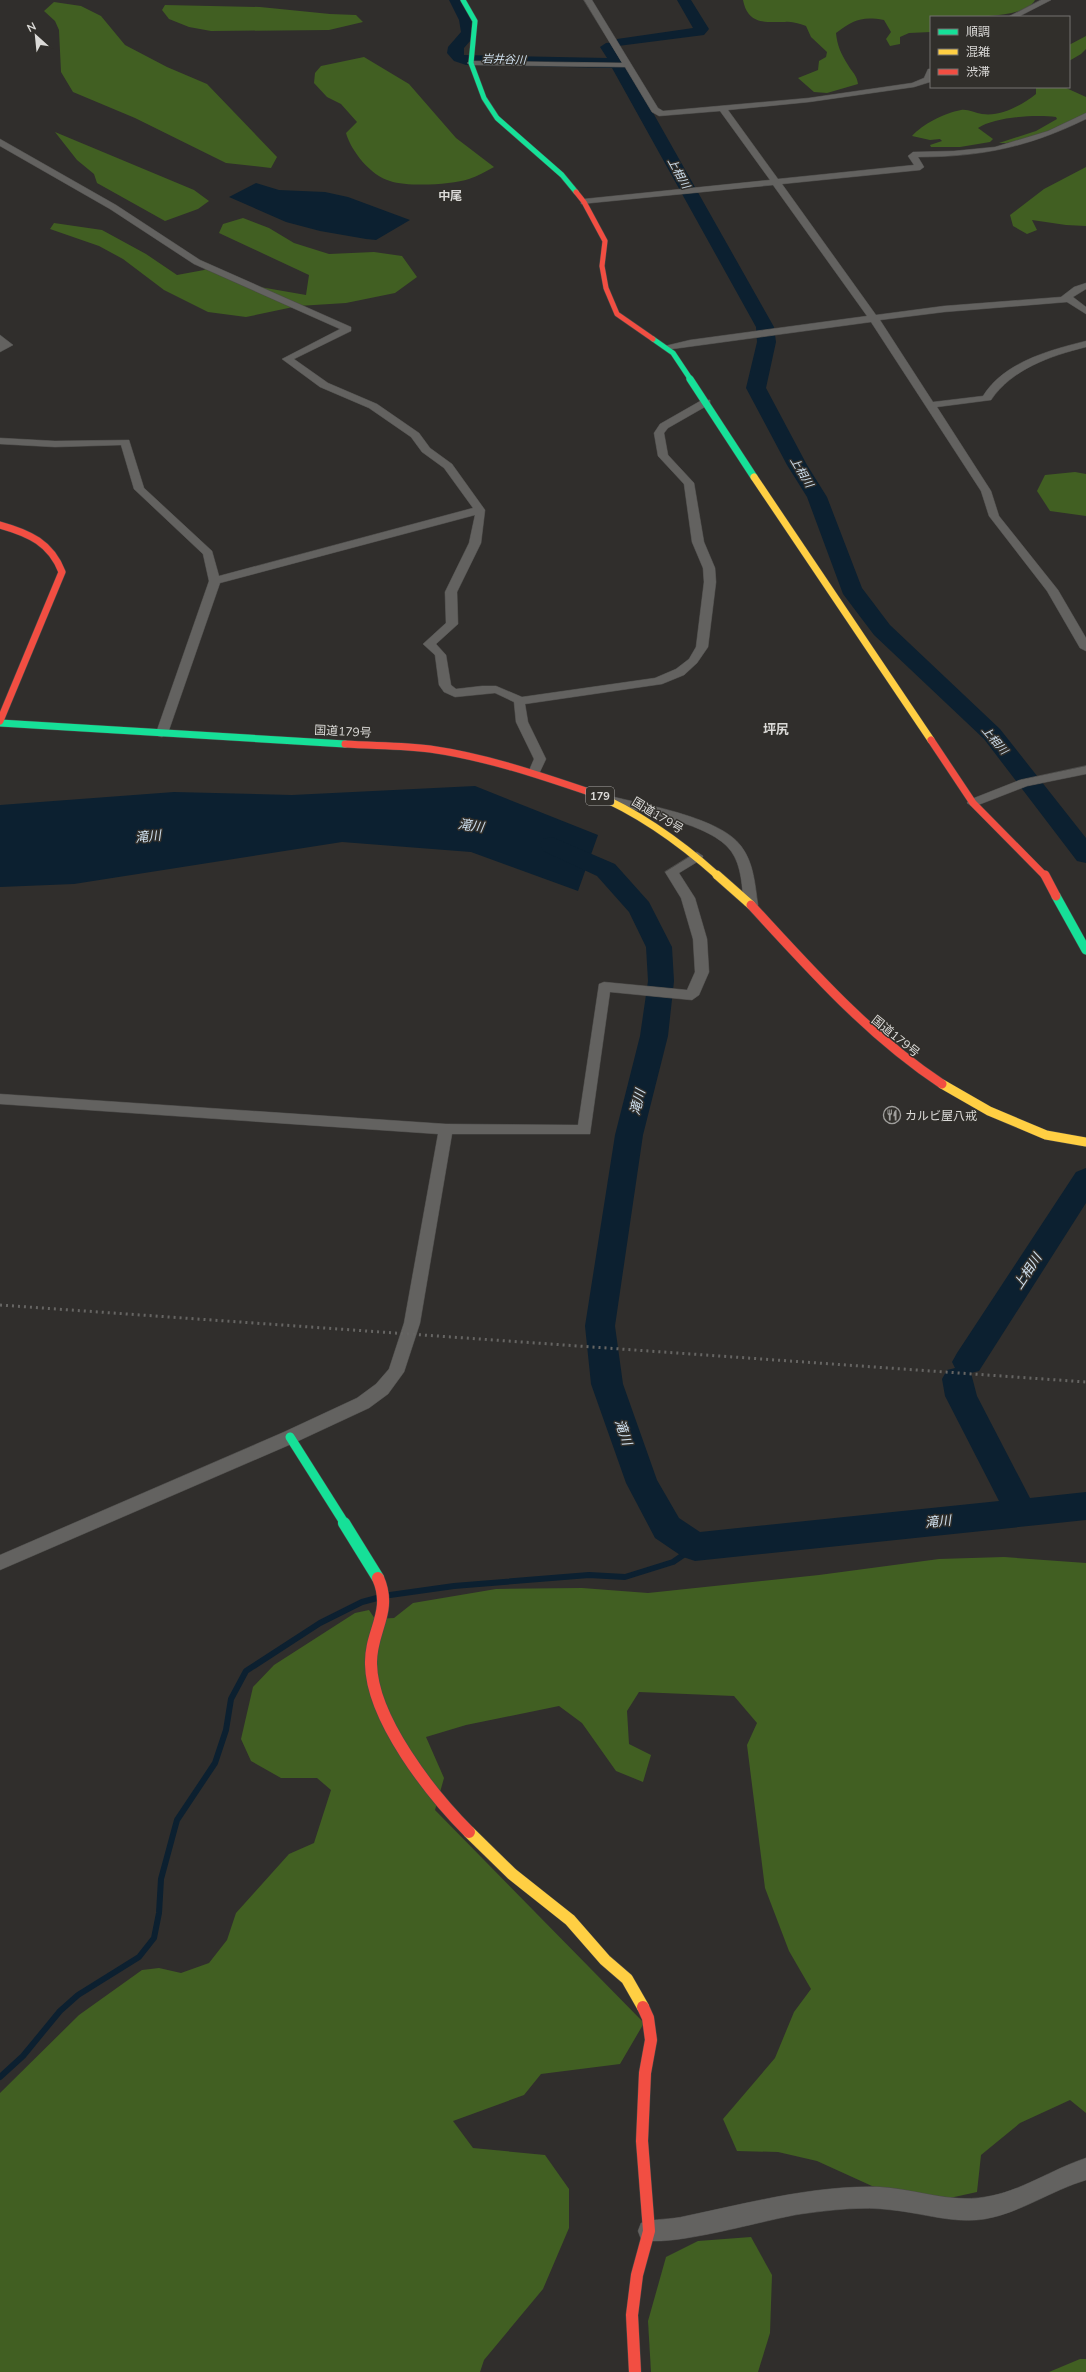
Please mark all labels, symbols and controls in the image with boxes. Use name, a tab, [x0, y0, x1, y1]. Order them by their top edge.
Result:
north arrow	[16, 16, 56, 56]
legend	[930, 16, 1070, 88]
text: N	[25, 19, 38, 35]
text: 順調	[966, 24, 990, 39]
text: 混雑	[966, 44, 990, 59]
water label: 岩井谷川	[482, 51, 527, 67]
text: 渋滞	[966, 64, 990, 79]
water label: 上相川	[665, 155, 694, 192]
district label: 中尾	[438, 188, 462, 203]
water label: 上相川	[788, 454, 817, 491]
district label: 坪尻	[763, 721, 789, 737]
street label: 国道179号	[314, 722, 372, 740]
water label: 上相川	[979, 723, 1012, 758]
road number: 179	[586, 787, 614, 805]
street label: 国道179号	[629, 794, 687, 836]
water label: 滝川	[457, 815, 487, 835]
water label: 滝川	[134, 826, 164, 845]
street label: 国道179号	[869, 1012, 923, 1060]
water label: 滝川	[626, 1086, 648, 1117]
restaurant icon: カルビ屋八戒	[882, 1105, 902, 1125]
place label: カルビ屋八戒	[905, 1108, 977, 1123]
water label: 上相川	[1010, 1249, 1045, 1292]
water label: 滝川	[612, 1417, 636, 1449]
water label: 滝川	[924, 1511, 954, 1530]

